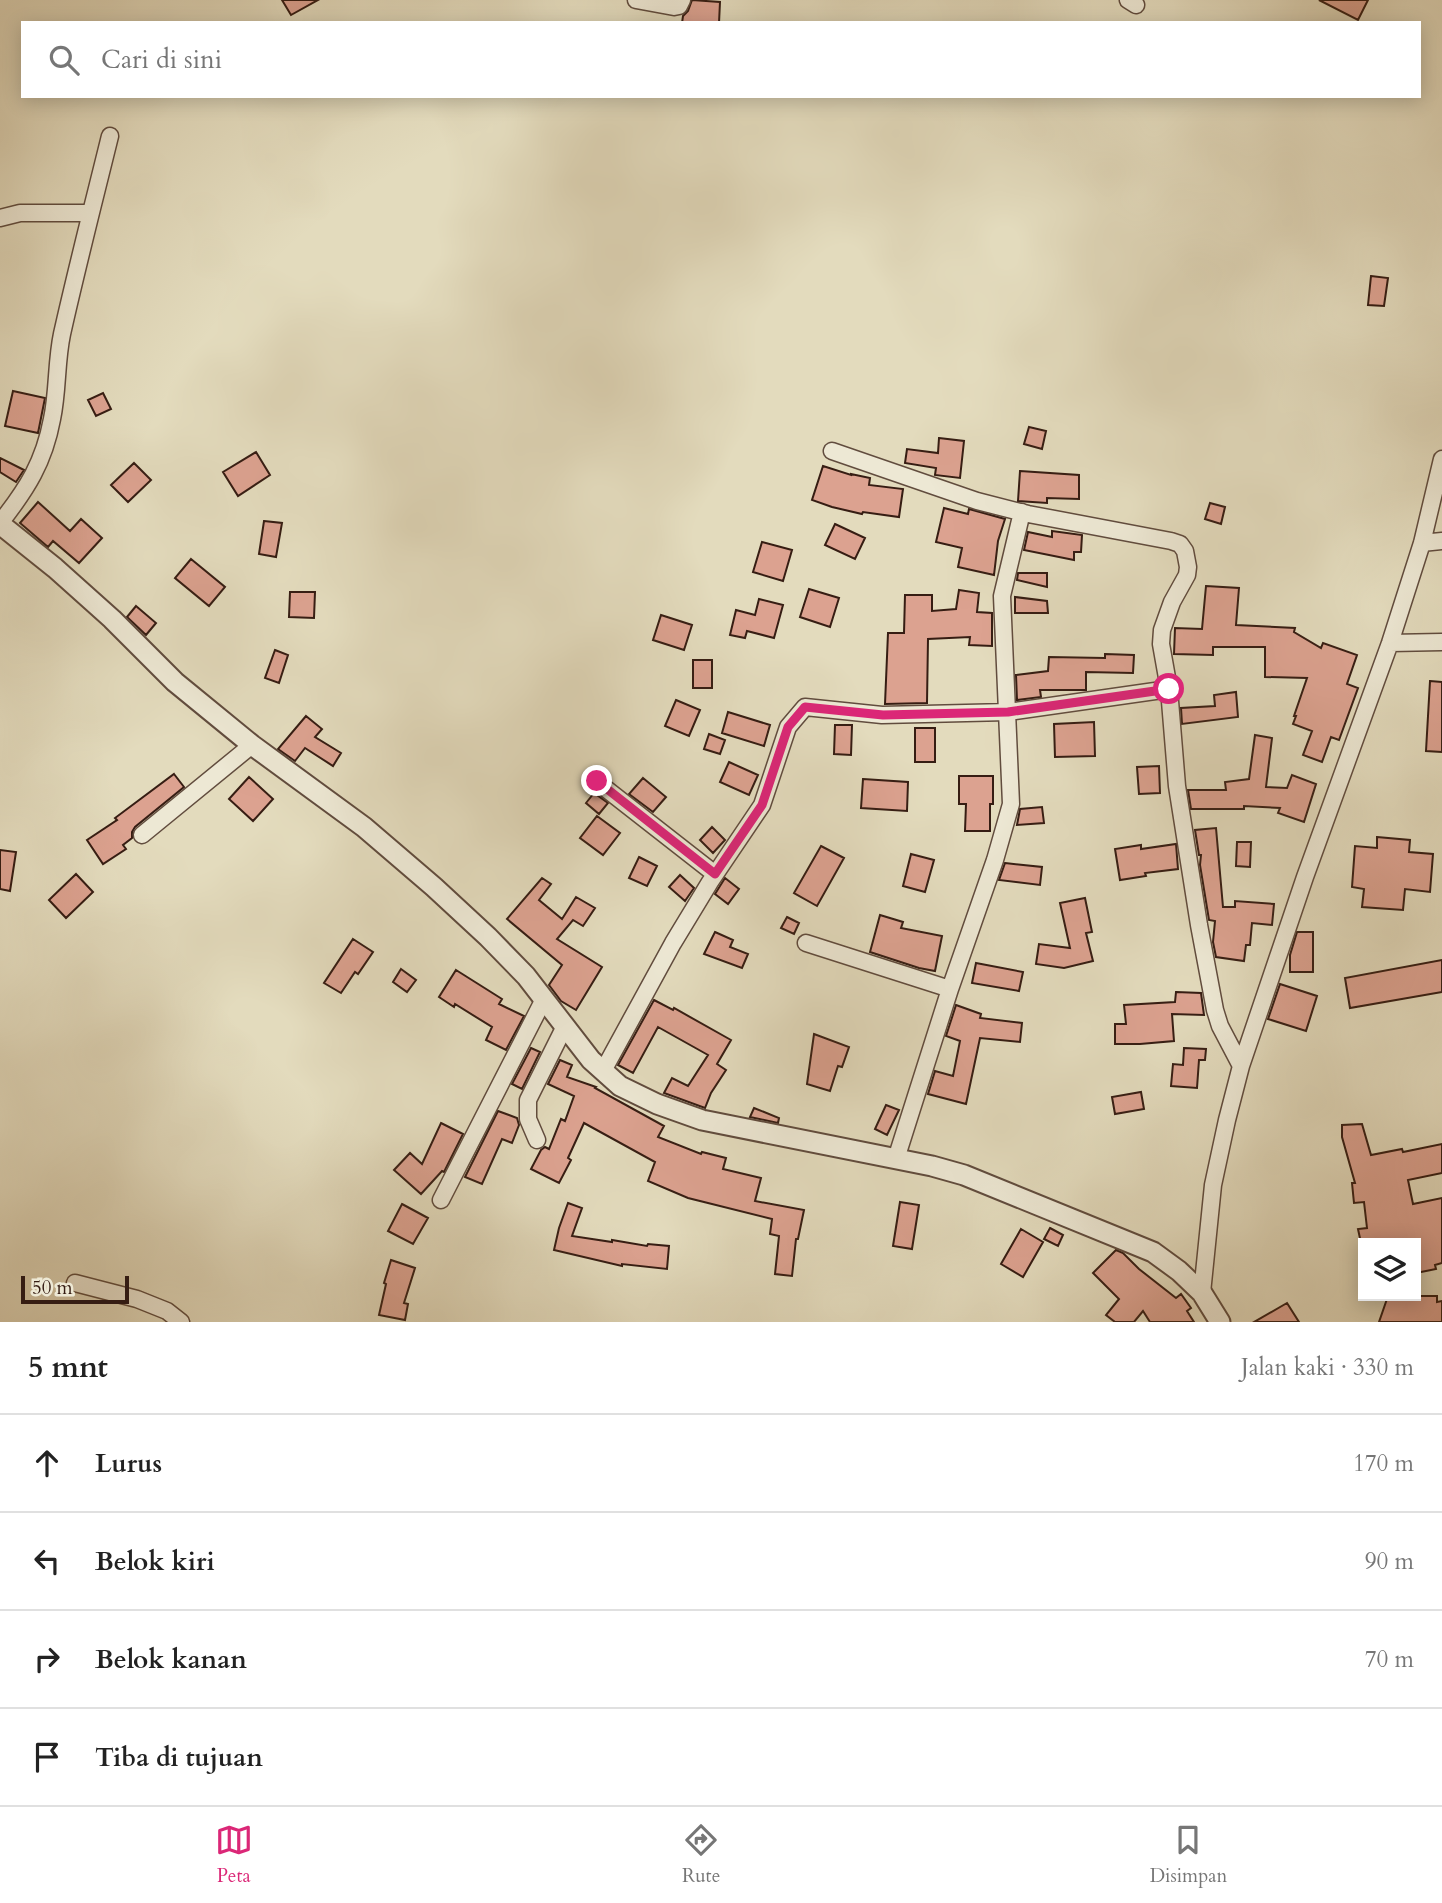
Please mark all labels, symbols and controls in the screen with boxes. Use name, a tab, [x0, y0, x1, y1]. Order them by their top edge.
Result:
search box	[21, 21, 1421, 98]
icon: search	[45, 41, 83, 79]
text: Cari di sini	[101, 42, 222, 77]
route start	[1153, 673, 1184, 704]
route end	[581, 765, 612, 796]
map controls	[1358, 1238, 1421, 1301]
button: layers	[1358, 1238, 1421, 1301]
scale bar	[21, 1273, 130, 1305]
text: 50 m	[32, 1275, 73, 1301]
text: 5 mnt	[28, 1347, 108, 1388]
text: Jalan kaki · 330 m	[1241, 1352, 1414, 1383]
icon: ahead	[28, 1444, 66, 1482]
text: Lurus	[95, 1446, 162, 1481]
text: 170 m	[1353, 1448, 1414, 1479]
icon: left	[28, 1542, 66, 1580]
text: Belok kiri	[95, 1544, 215, 1579]
text: 90 m	[1365, 1546, 1414, 1577]
icon: right	[28, 1640, 66, 1678]
text: Belok kanan	[95, 1642, 247, 1677]
text: 70 m	[1365, 1644, 1414, 1675]
icon: arrive	[28, 1738, 66, 1776]
text: Tiba di tujuan	[95, 1740, 263, 1775]
tab: Peta	[215, 1821, 253, 1889]
tab: Rute	[682, 1821, 720, 1889]
tab: Disimpan	[1150, 1821, 1227, 1889]

